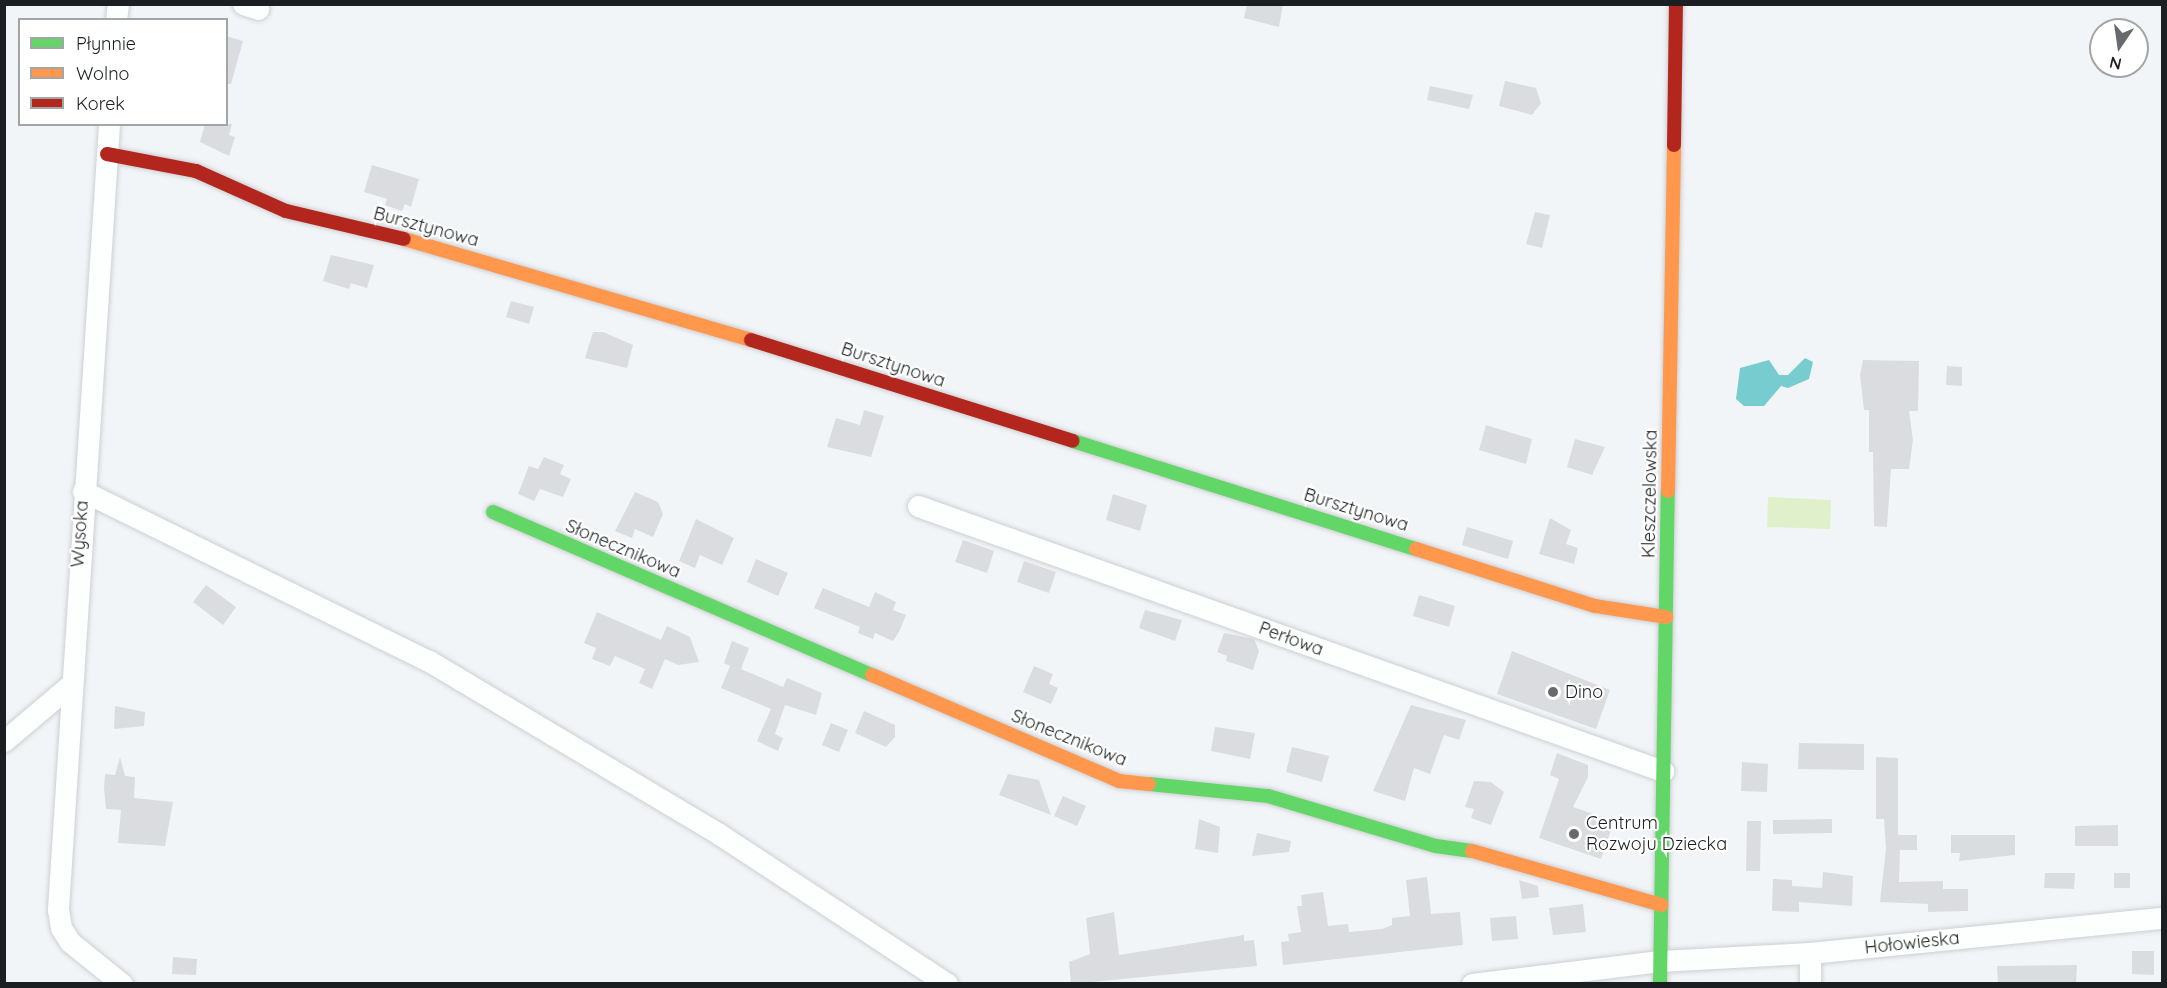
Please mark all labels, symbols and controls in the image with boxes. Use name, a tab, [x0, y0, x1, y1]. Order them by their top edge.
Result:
legend	[18, 18, 228, 126]
north arrow	[2089, 18, 2149, 78]
text: Płynnie	[76, 32, 136, 55]
text: N	[2107, 53, 2123, 75]
text: Wolno	[76, 62, 129, 85]
text: Korek	[76, 92, 125, 115]
street label: Bursztynowa	[371, 203, 481, 251]
street label: Bursztynowa	[838, 338, 948, 392]
street label: Kleszczelowska	[1638, 430, 1662, 558]
street label: Bursztynowa	[1301, 484, 1411, 536]
street label: Wysoka	[67, 500, 93, 568]
street label: Słonecznikowa	[562, 515, 684, 583]
street label: Perłowa	[1256, 617, 1326, 661]
place label: Dino	[1565, 681, 1603, 703]
marker: Dino	[1546, 685, 1560, 699]
street label: Słonecznikowa	[1008, 705, 1130, 771]
place label: Centrum Rozwoju Dziecka	[1586, 813, 1727, 856]
marker: Centrum Rozwoju Dziecka	[1567, 827, 1581, 841]
street label: Hołowieska	[1863, 927, 1961, 959]

